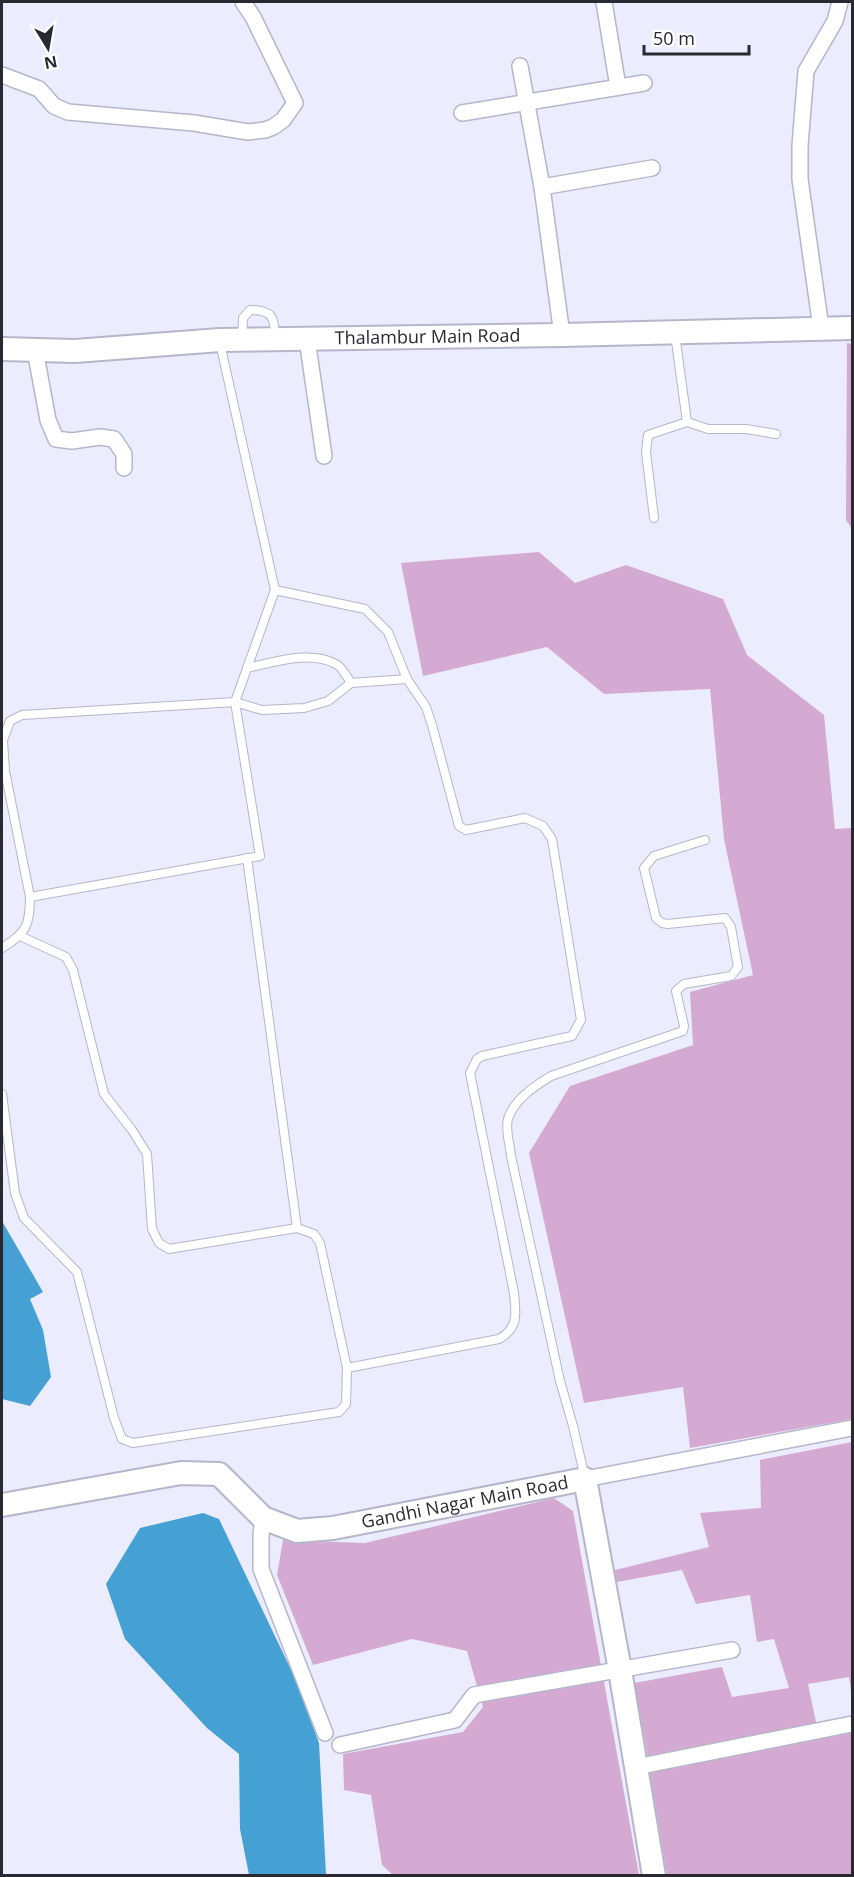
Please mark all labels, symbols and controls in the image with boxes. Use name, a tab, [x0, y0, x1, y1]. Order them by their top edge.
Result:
north arrow	[18, 18, 78, 78]
scale bar	[644, 18, 749, 56]
text: 50 m	[653, 26, 695, 50]
text: N	[42, 51, 59, 75]
street label: Thalambur Main Road	[334, 323, 521, 349]
street label: Gandhi Nagar Main Road	[359, 1470, 570, 1533]

